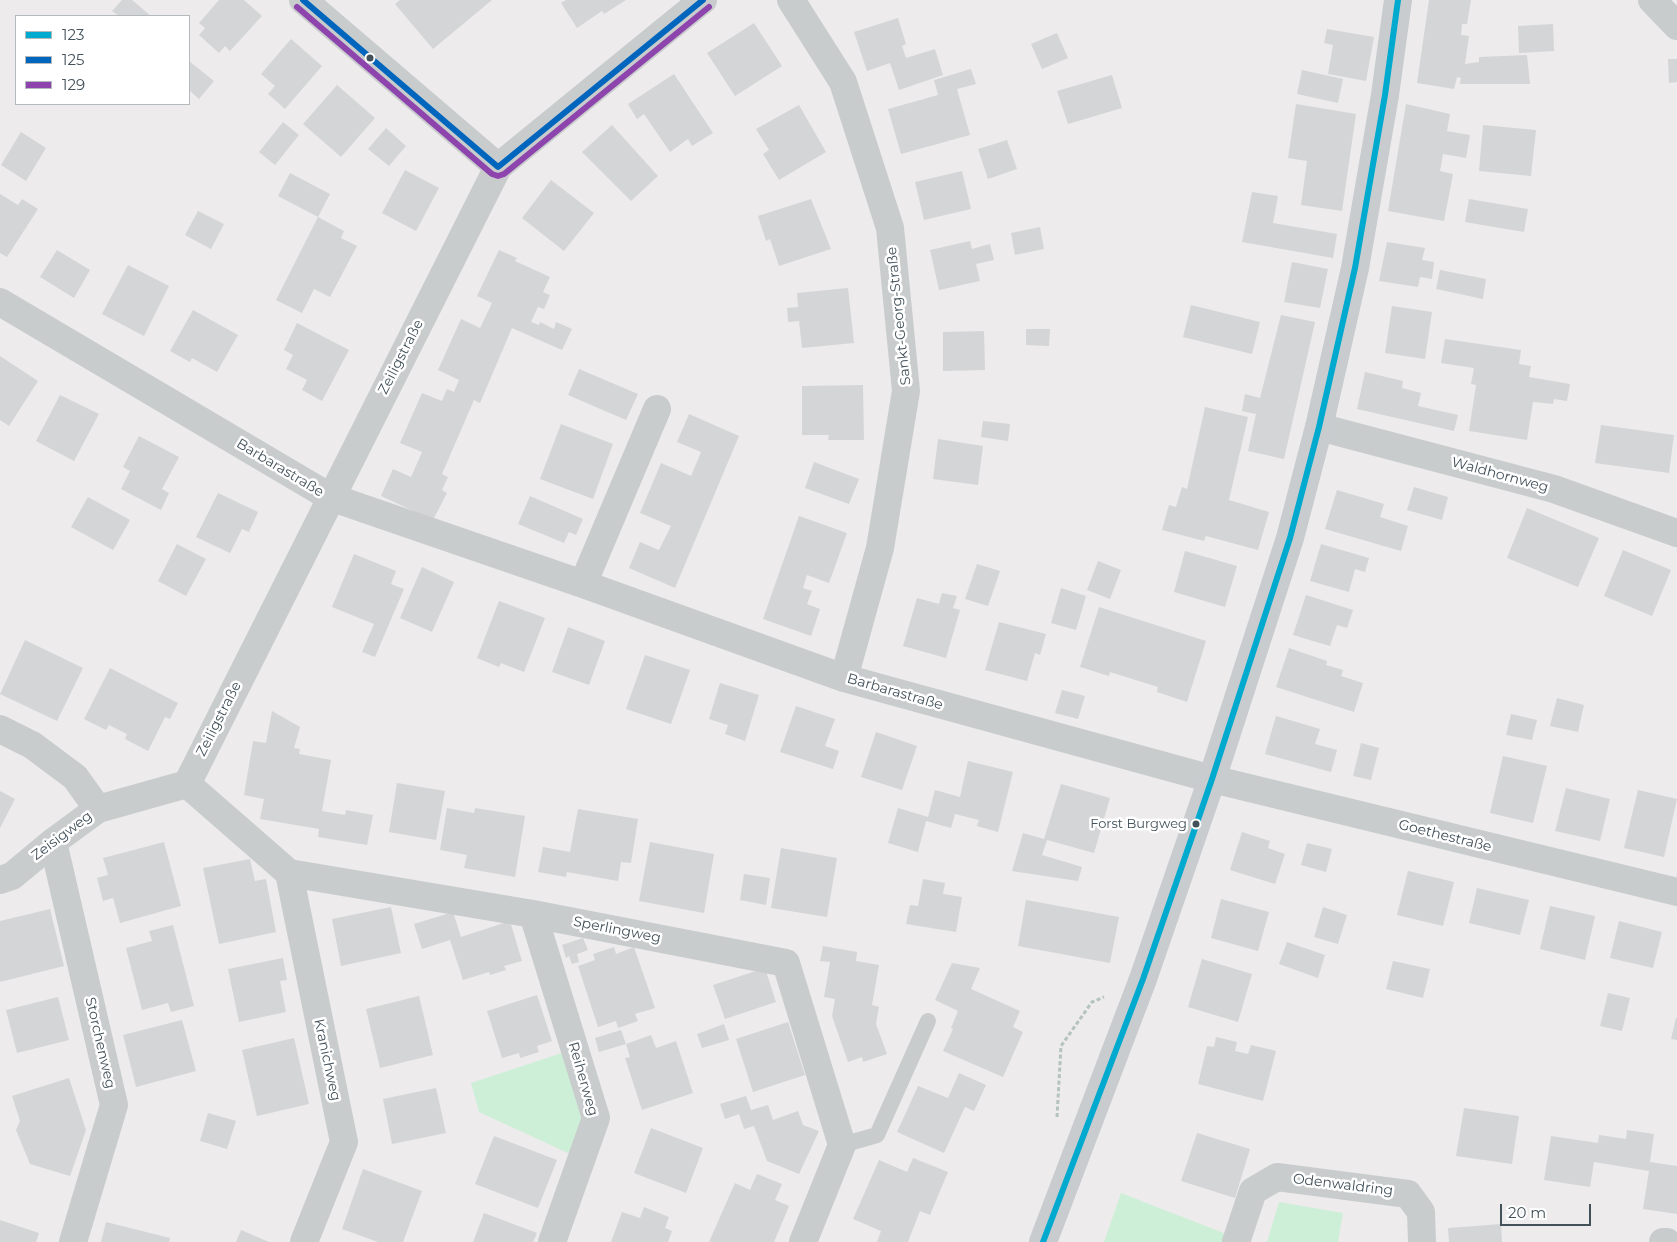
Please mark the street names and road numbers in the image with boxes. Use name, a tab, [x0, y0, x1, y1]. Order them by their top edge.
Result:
street label: Sankt-Georg-Straße	[883, 246, 915, 386]
street label: Zeiligstraße	[375, 317, 427, 397]
street label: Barbarastraße	[233, 435, 327, 501]
street label: Waldhornweg	[1450, 454, 1550, 496]
street label: Barbarastraße	[845, 670, 945, 714]
street label: Zeiligstraße	[193, 679, 245, 759]
street label: Zeisigweg	[28, 808, 96, 864]
street label: Goethestraße	[1397, 816, 1493, 856]
street label: Sperlingweg	[572, 913, 662, 947]
street label: Storchenweg	[81, 996, 119, 1090]
street label: Kranichweg	[310, 1017, 344, 1103]
street label: Reiherweg	[564, 1040, 602, 1118]
street label: Odenwaldring	[1292, 1171, 1394, 1199]

